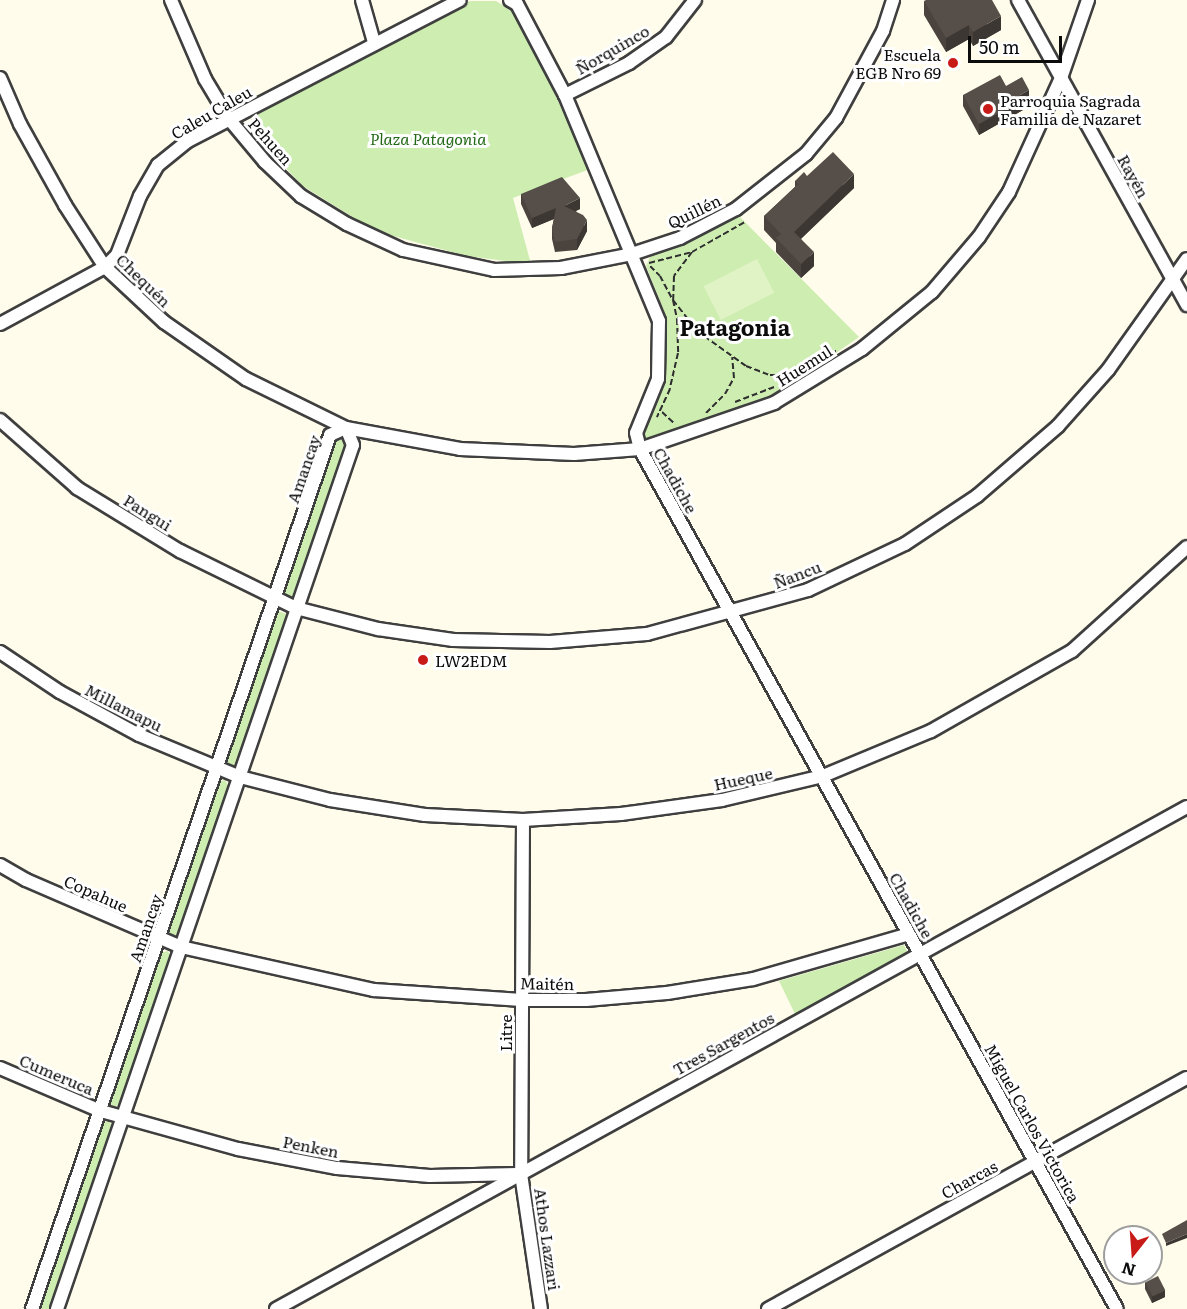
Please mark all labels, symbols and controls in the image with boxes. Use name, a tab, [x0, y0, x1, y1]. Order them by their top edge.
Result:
street label: Ñorquinco	[572, 20, 652, 78]
scale bar	[971, 24, 1066, 62]
text: 50 m	[979, 33, 1020, 60]
place label: Escuela EGB Nro 69	[855, 44, 941, 82]
marker: Escuela EGB Nro 69	[946, 56, 960, 70]
street label: Caleu Caleu	[167, 81, 255, 143]
place label: Parroquia Sagrada Familia de Nazaret	[1000, 90, 1142, 128]
marker: Parroquia Sagrada Familia de Nazaret	[981, 102, 995, 116]
street label: Pehuen	[245, 113, 297, 169]
park label: Plaza Patagonia	[370, 128, 486, 148]
street label: Rayén	[1114, 151, 1154, 201]
street label: Quillén	[664, 190, 724, 232]
street label: Chequén	[113, 249, 175, 311]
district label: Patagonia	[680, 314, 790, 340]
street label: Huemul	[773, 340, 835, 390]
street label: Amancay	[282, 432, 324, 506]
street label: Chadiche	[650, 444, 702, 516]
street label: Pangui	[120, 490, 176, 534]
street label: Ñancu	[770, 556, 824, 592]
place label: LW2EDM	[435, 650, 507, 670]
marker: LW2EDM	[416, 653, 430, 667]
street label: Millamapu	[82, 679, 166, 735]
street label: Hueque	[712, 762, 774, 794]
street label: Chadiche	[886, 869, 938, 941]
street label: Copahue	[61, 870, 131, 916]
street label: Amancay	[124, 891, 166, 965]
street label: Maitén	[520, 973, 574, 993]
street label: Tres Sargentos	[669, 1007, 777, 1079]
street label: Litre	[495, 1015, 515, 1051]
street label: Miguel Carlos Victorica	[981, 1040, 1085, 1206]
street label: Cumeruca	[17, 1050, 97, 1098]
street label: Penken	[281, 1131, 341, 1161]
street label: Charcas	[938, 1156, 1000, 1202]
street label: Athos Lazzari	[531, 1187, 565, 1291]
north arrow	[1103, 1225, 1163, 1285]
text: N	[1118, 1257, 1138, 1284]

